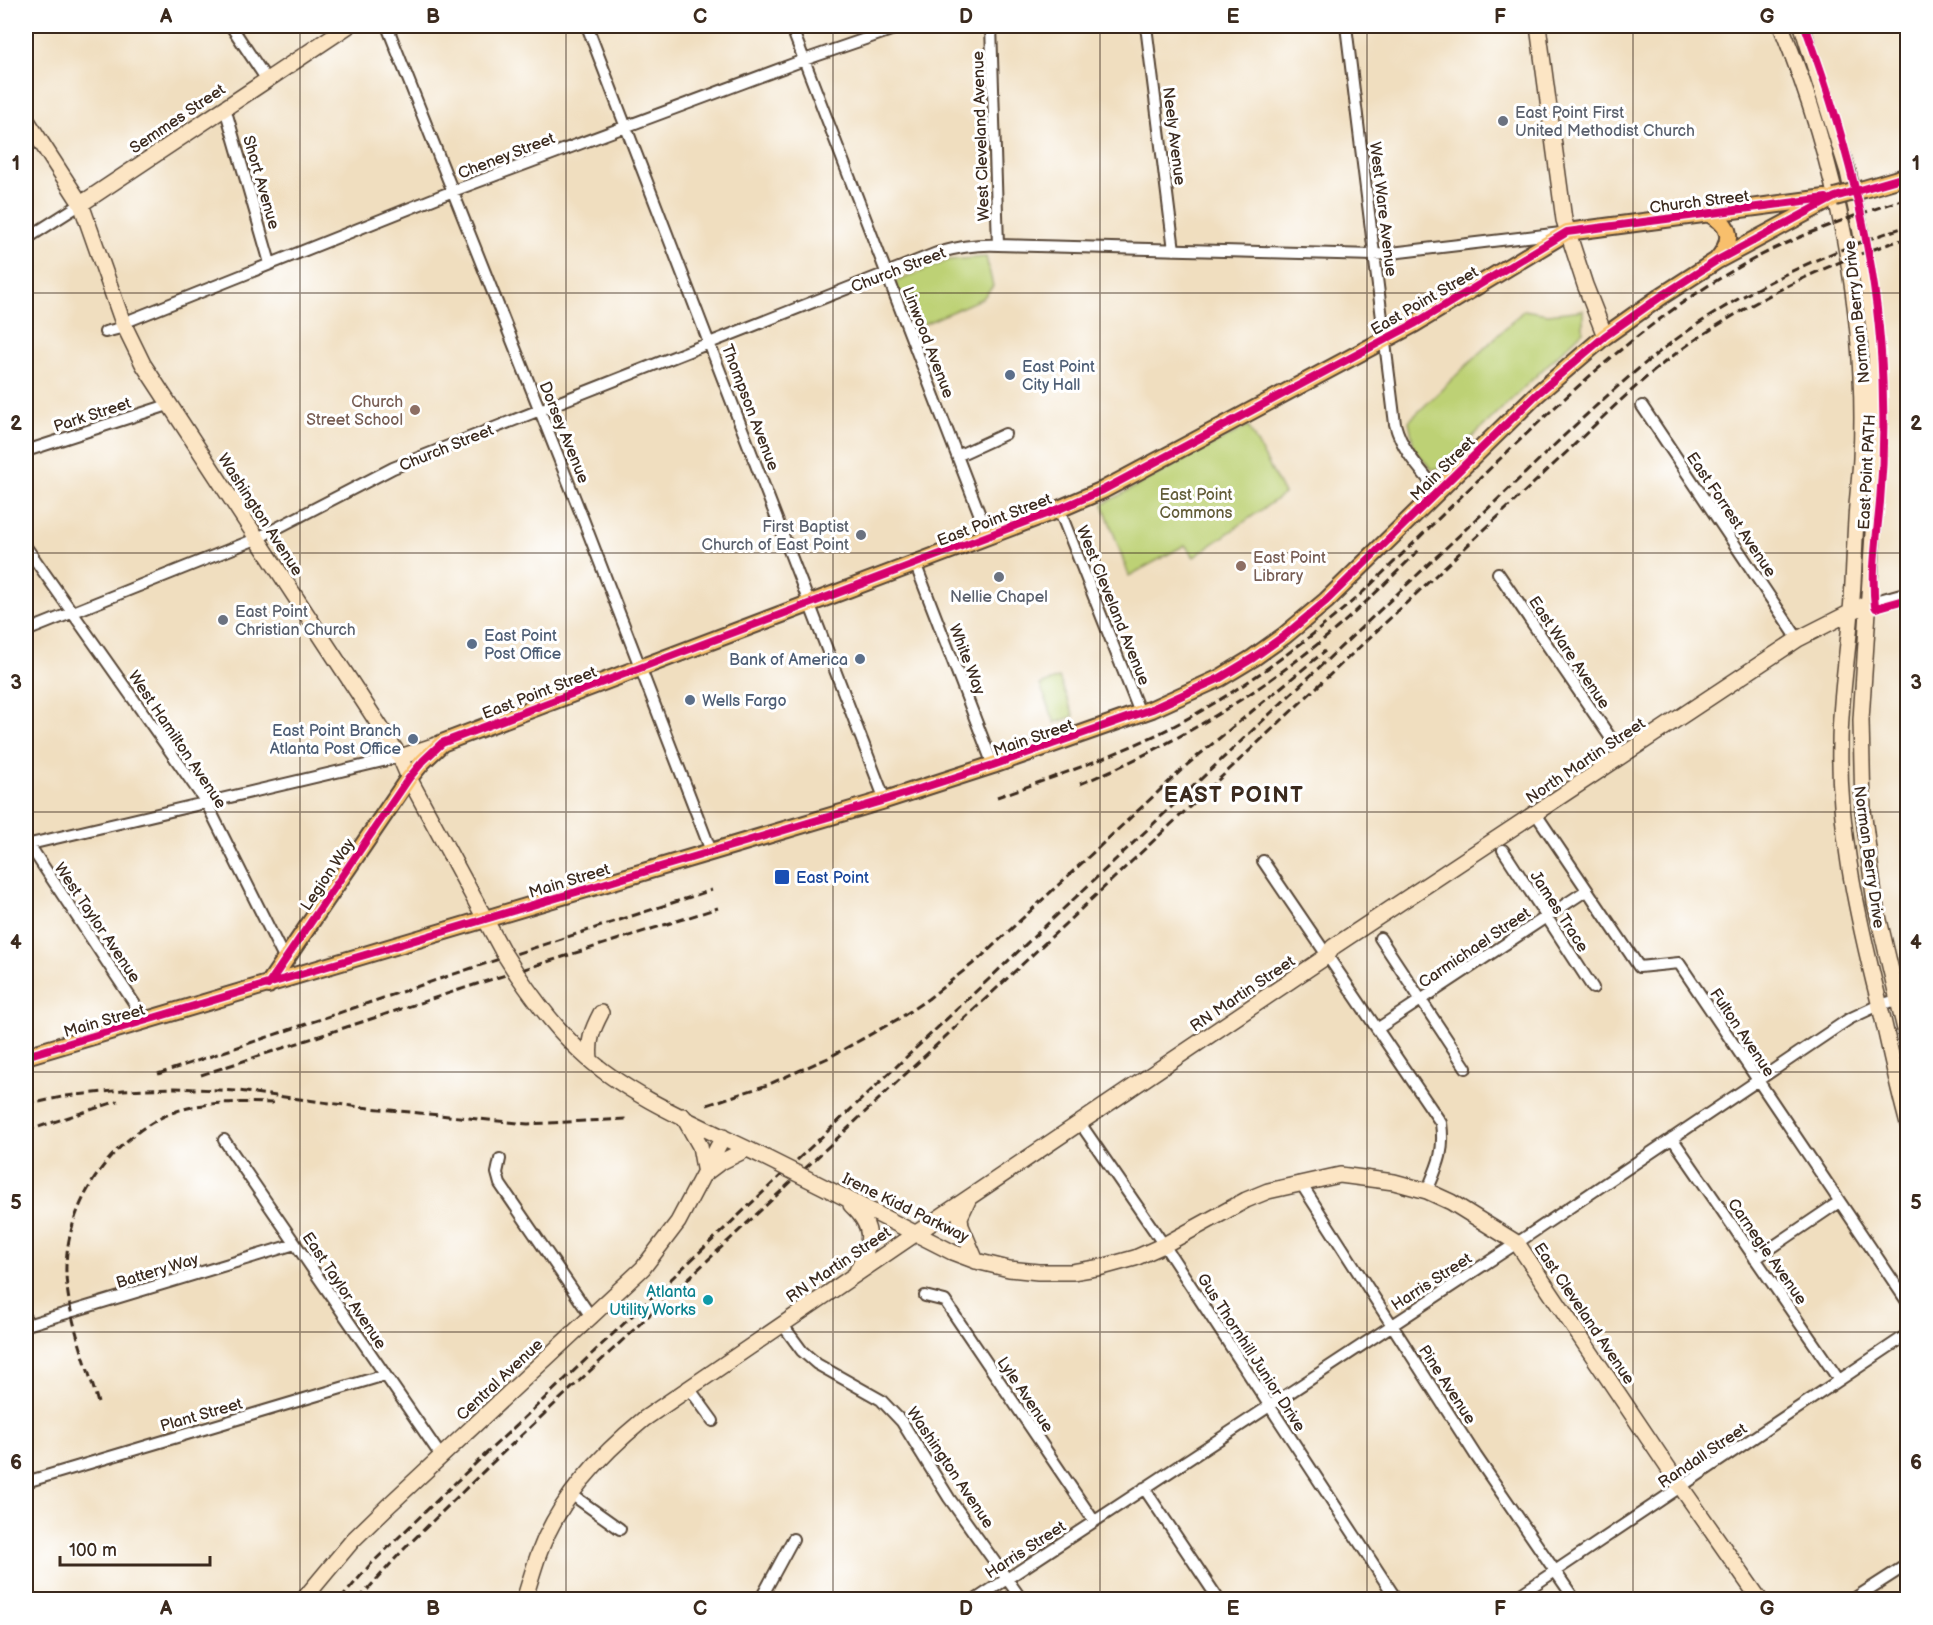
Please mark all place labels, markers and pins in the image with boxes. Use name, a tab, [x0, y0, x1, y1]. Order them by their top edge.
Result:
place label: East Point First United Methodist Church	[1515, 104, 1695, 141]
marker: East Point First United Methodist Church	[1496, 114, 1510, 128]
place label: East Point City Hall	[1022, 358, 1095, 395]
marker: East Point City Hall	[1003, 368, 1017, 382]
place label: Church Street School	[306, 393, 403, 430]
marker: Church Street School	[408, 403, 422, 417]
place label: First Baptist Church of East Point	[702, 518, 849, 555]
marker: First Baptist Church of East Point	[854, 528, 868, 542]
place label: East Point Library	[1253, 549, 1326, 586]
marker: East Point Library	[1234, 559, 1248, 573]
marker: Nellie Chapel	[992, 570, 1006, 584]
place label: Nellie Chapel	[950, 588, 1048, 607]
place label: East Point Christian Church	[235, 603, 356, 640]
marker: East Point Christian Church	[216, 613, 230, 627]
place label: East Point Post Office	[484, 627, 562, 664]
marker: East Point Post Office	[465, 637, 479, 651]
place label: Bank of America	[729, 651, 848, 670]
marker: Bank of America	[853, 652, 867, 666]
place label: Wells Fargo	[702, 692, 786, 711]
marker: Wells Fargo	[683, 693, 697, 707]
place label: East Point Branch Atlanta Post Office	[270, 722, 402, 759]
marker: East Point Branch Atlanta Post Office	[406, 732, 420, 746]
marker: East Point	[773, 868, 791, 886]
place label: East Point	[796, 869, 869, 888]
place label: Atlanta Utility Works	[609, 1283, 696, 1320]
marker: Atlanta Utility Works	[701, 1293, 715, 1307]

